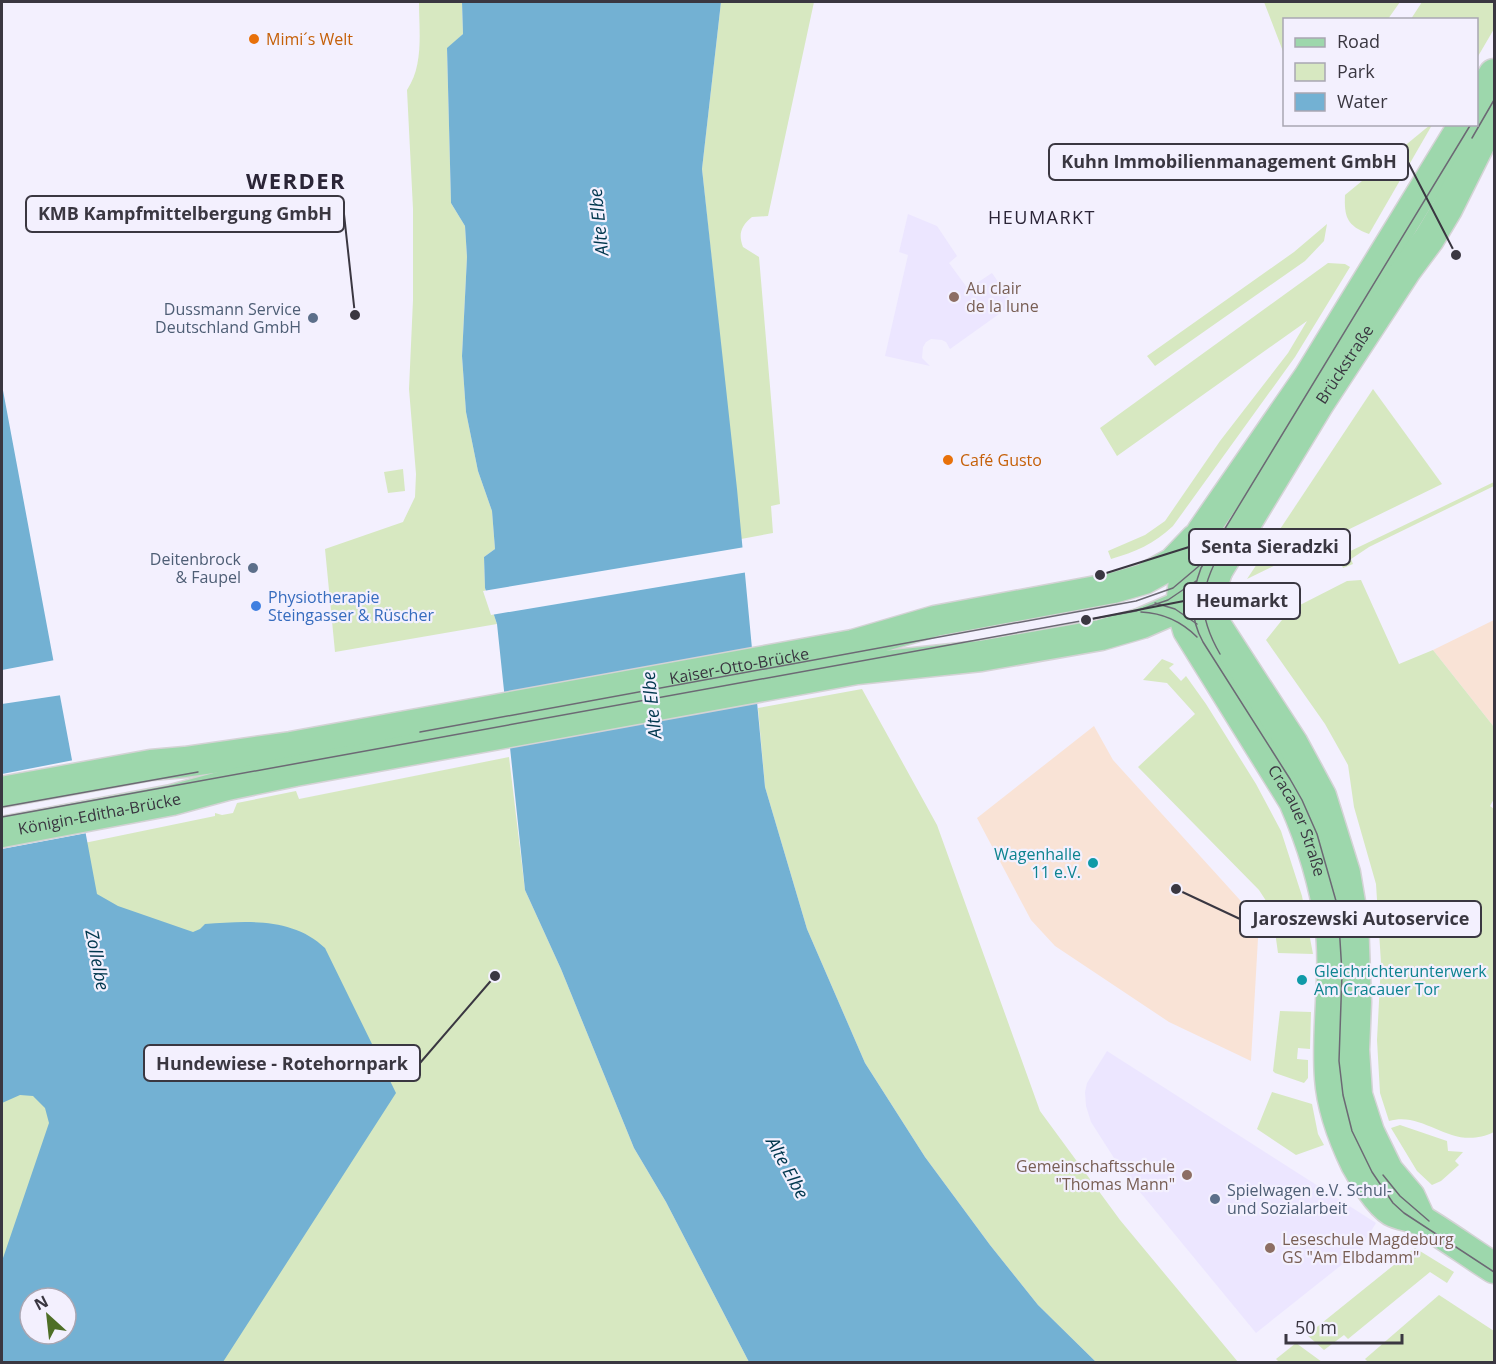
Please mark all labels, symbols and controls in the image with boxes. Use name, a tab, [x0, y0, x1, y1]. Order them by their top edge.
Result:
legend	[1283, 18, 1478, 126]
place label: Mimi´s Welt	[266, 28, 353, 50]
text: Road	[1337, 29, 1380, 53]
marker: Mimi´s Welt	[247, 32, 261, 46]
text: Park	[1337, 59, 1375, 83]
text: Water	[1337, 89, 1388, 113]
callout: Kuhn Immobilienmanagement GmbH	[1049, 144, 1408, 180]
text: Kuhn Immobilienmanagement GmbH	[1061, 149, 1397, 173]
district label: WERDER	[246, 165, 346, 195]
water label: Alte Elbe	[583, 187, 614, 259]
callout: KMB Kampfmittelbergung GmbH	[26, 196, 344, 232]
text: KMB Kampfmittelbergung GmbH	[38, 201, 332, 225]
district label: HEUMARKT	[988, 205, 1096, 229]
place label: Au clair de la lune	[966, 277, 1039, 317]
marker: Au clair de la lune	[947, 290, 961, 304]
place label: Dussmann Service Deutschland GmbH	[155, 298, 301, 338]
marker: Dussmann Service Deutschland GmbH	[306, 311, 320, 325]
street label: Brückstraße	[1310, 320, 1378, 408]
place label: Café Gusto	[960, 449, 1042, 471]
marker: Café Gusto	[941, 453, 955, 467]
callout: Senta Sieradzki	[1189, 529, 1350, 565]
text: Senta Sieradzki	[1201, 534, 1339, 558]
place label: Deitenbrock & Faupel	[150, 548, 242, 588]
marker: Deitenbrock & Faupel	[246, 561, 260, 575]
callout: Heumarkt	[1184, 583, 1300, 619]
place label: Physiotherapie Steingasser & Rüscher	[268, 586, 434, 626]
text: Heumarkt	[1196, 588, 1288, 612]
marker: Physiotherapie Steingasser & Rüscher	[249, 599, 263, 613]
street label: Kaiser-Otto-Brücke	[668, 642, 811, 689]
water label: Alte Elbe	[636, 670, 667, 742]
street label: Cracauer Straße	[1263, 760, 1331, 879]
street label: Königin-Editha-Brücke	[16, 787, 183, 840]
place label: Wagenhalle 11 e.V.	[994, 843, 1081, 883]
marker: Wagenhalle 11 e.V.	[1086, 856, 1100, 870]
callout: Jaroszewski Autoservice	[1240, 901, 1481, 937]
text: Jaroszewski Autoservice	[1251, 906, 1469, 930]
water label: Zollelbe	[80, 926, 116, 992]
place label: Gleichrichterunterwerk Am Cracauer Tor	[1314, 960, 1487, 1000]
marker: Gleichrichterunterwerk Am Cracauer Tor	[1295, 973, 1309, 987]
callout: Hundewiese - Rotehornpark	[144, 1045, 420, 1081]
text: Hundewiese - Rotehornpark	[156, 1051, 409, 1075]
water label: Alte Elbe	[760, 1130, 815, 1203]
place label: Gemeinschaftsschule "Thomas Mann"	[1016, 1155, 1175, 1195]
marker: Gemeinschaftsschule "Thomas Mann"	[1180, 1168, 1194, 1182]
place label: Spielwagen e.V. Schul- und Sozialarbeit	[1227, 1179, 1392, 1219]
marker: Spielwagen e.V. Schul- und Sozialarbeit	[1208, 1192, 1222, 1206]
place label: Leseschule Magdeburg GS "Am Elbdamm"	[1282, 1228, 1454, 1268]
marker: Leseschule Magdeburg GS "Am Elbdamm"	[1263, 1241, 1277, 1255]
north arrow	[18, 1286, 78, 1346]
text: N	[30, 1290, 52, 1315]
scale bar	[1286, 1307, 1402, 1345]
text: 50 m	[1295, 1315, 1337, 1339]

